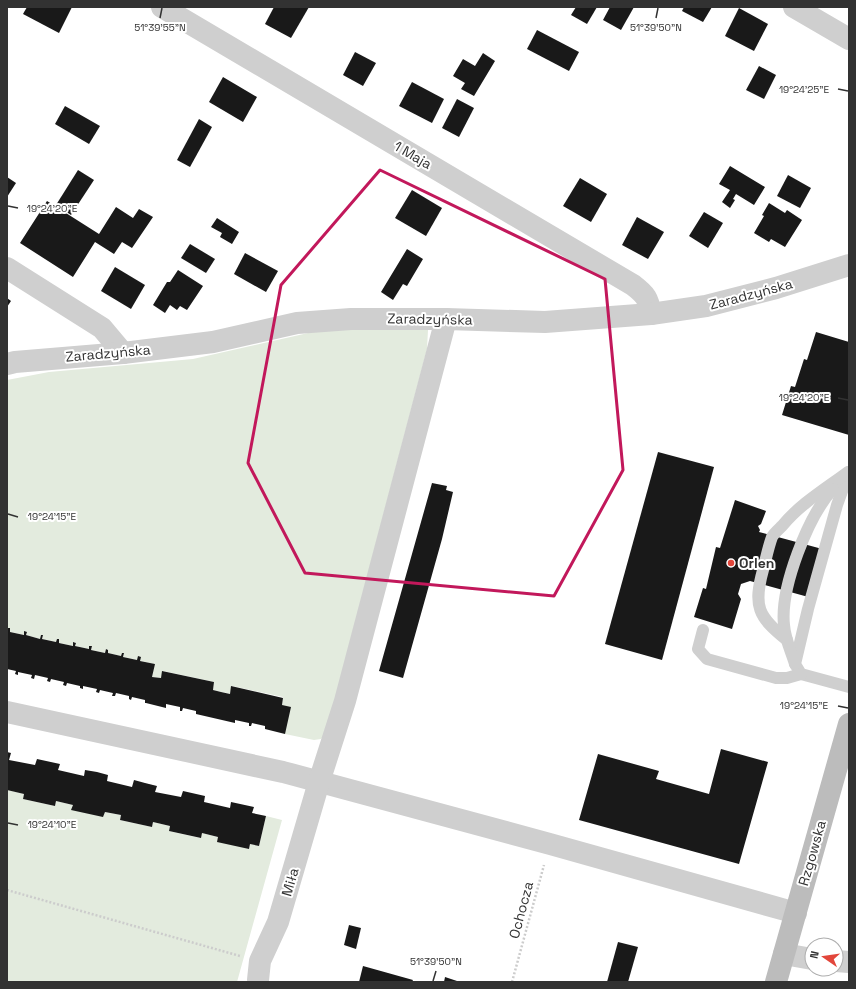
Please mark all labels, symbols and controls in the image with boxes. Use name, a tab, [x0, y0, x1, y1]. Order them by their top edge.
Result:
text: 51°39'55"N	[134, 21, 186, 34]
text: 51°39'50"N	[630, 21, 682, 34]
text: 19°24'25"E	[779, 83, 829, 96]
street label: 1 Maja	[391, 137, 435, 173]
text: 19°24'20"E	[27, 202, 78, 215]
street label: Zaradzyńska	[707, 274, 795, 314]
street label: Zaradzyńska	[387, 309, 473, 329]
street label: Zaradzyńska	[65, 340, 151, 366]
text: 19°24'20"E	[779, 391, 830, 404]
text: 19°24'15"E	[28, 510, 77, 523]
place label: Orlen	[739, 554, 774, 572]
marker: Orlen	[726, 558, 736, 568]
text: 19°24'15"E	[780, 699, 829, 712]
text: 19°24'10"E	[28, 818, 77, 831]
street label: Rzgowska	[794, 818, 830, 888]
street label: Miła	[277, 866, 303, 898]
street label: Ochocza	[505, 879, 537, 941]
north arrow	[804, 937, 844, 977]
text: N	[807, 950, 822, 960]
text: 51°39'50"N	[410, 955, 462, 968]

